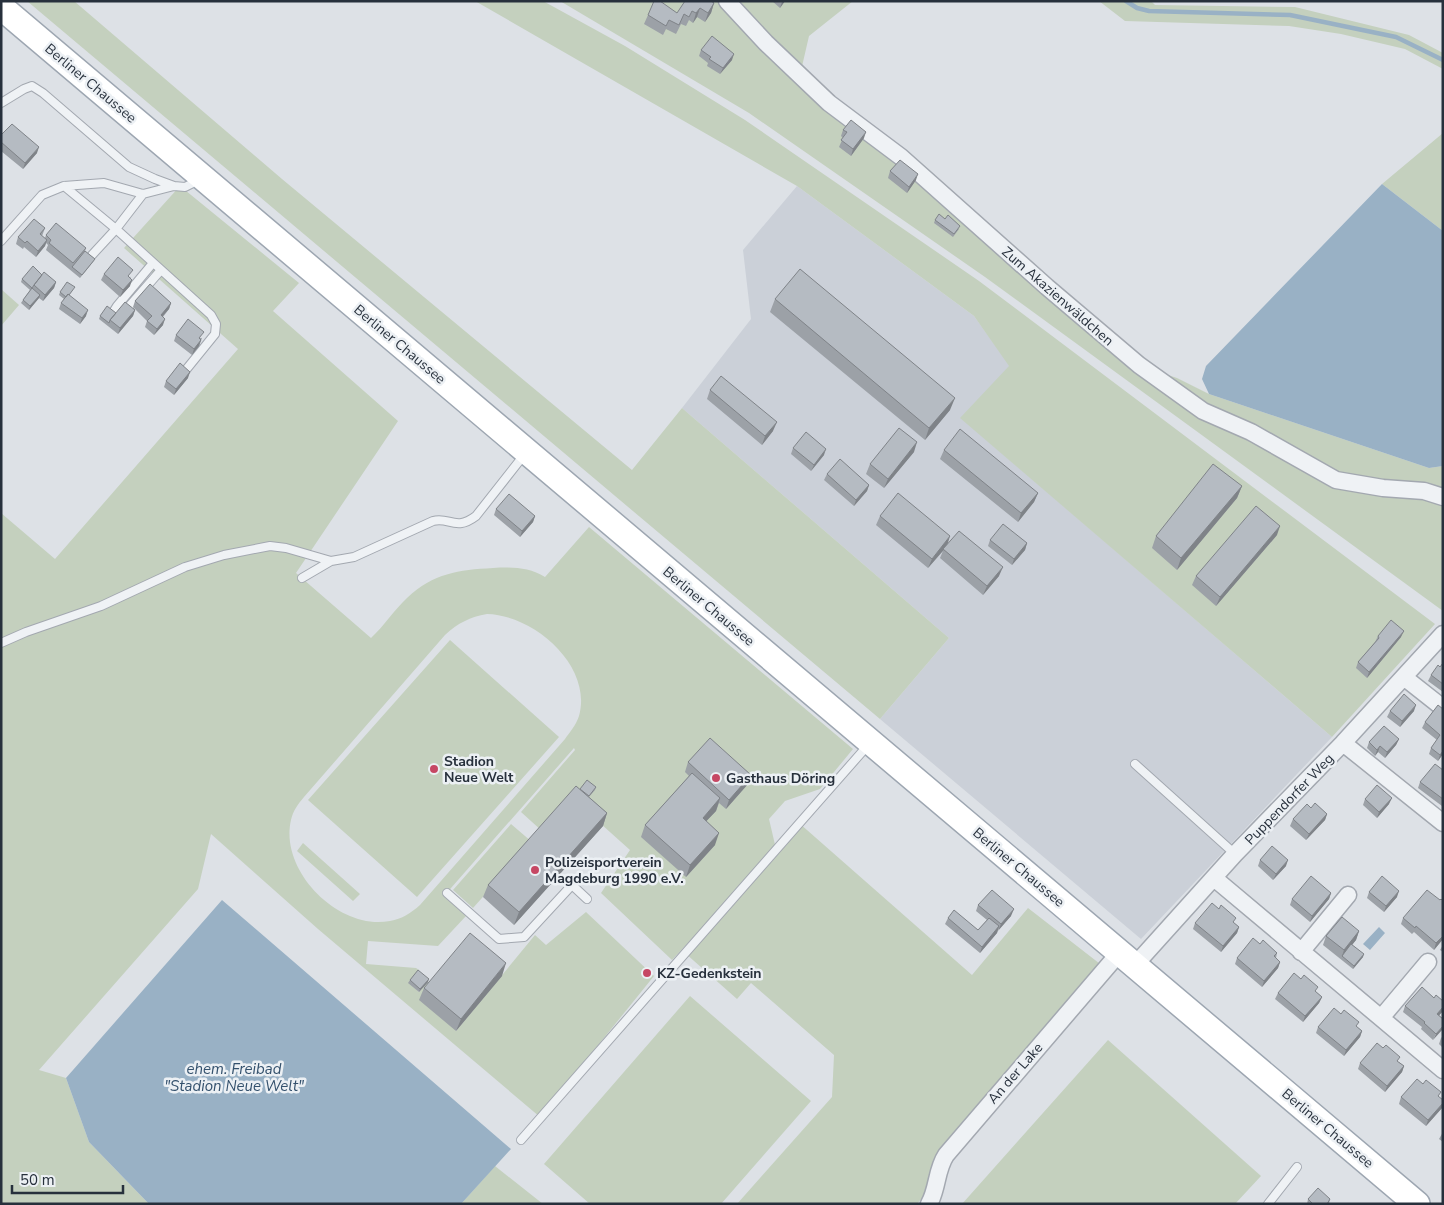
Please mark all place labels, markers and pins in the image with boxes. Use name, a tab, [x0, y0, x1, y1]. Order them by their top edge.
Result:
place label: Stadion Neue Welt	[444, 752, 514, 787]
marker: Stadion Neue Welt	[428, 763, 440, 775]
place label: Gasthaus Döring	[726, 769, 835, 788]
marker: Gasthaus Döring	[710, 772, 722, 784]
place label: Polizeisportverein Magdeburg 1990 e.V.	[545, 853, 684, 888]
marker: Polizeisportverein Magdeburg 1990 e.V.	[529, 864, 541, 876]
place label: KZ-Gedenkstein	[657, 964, 761, 983]
marker: KZ-Gedenkstein	[641, 967, 653, 979]

